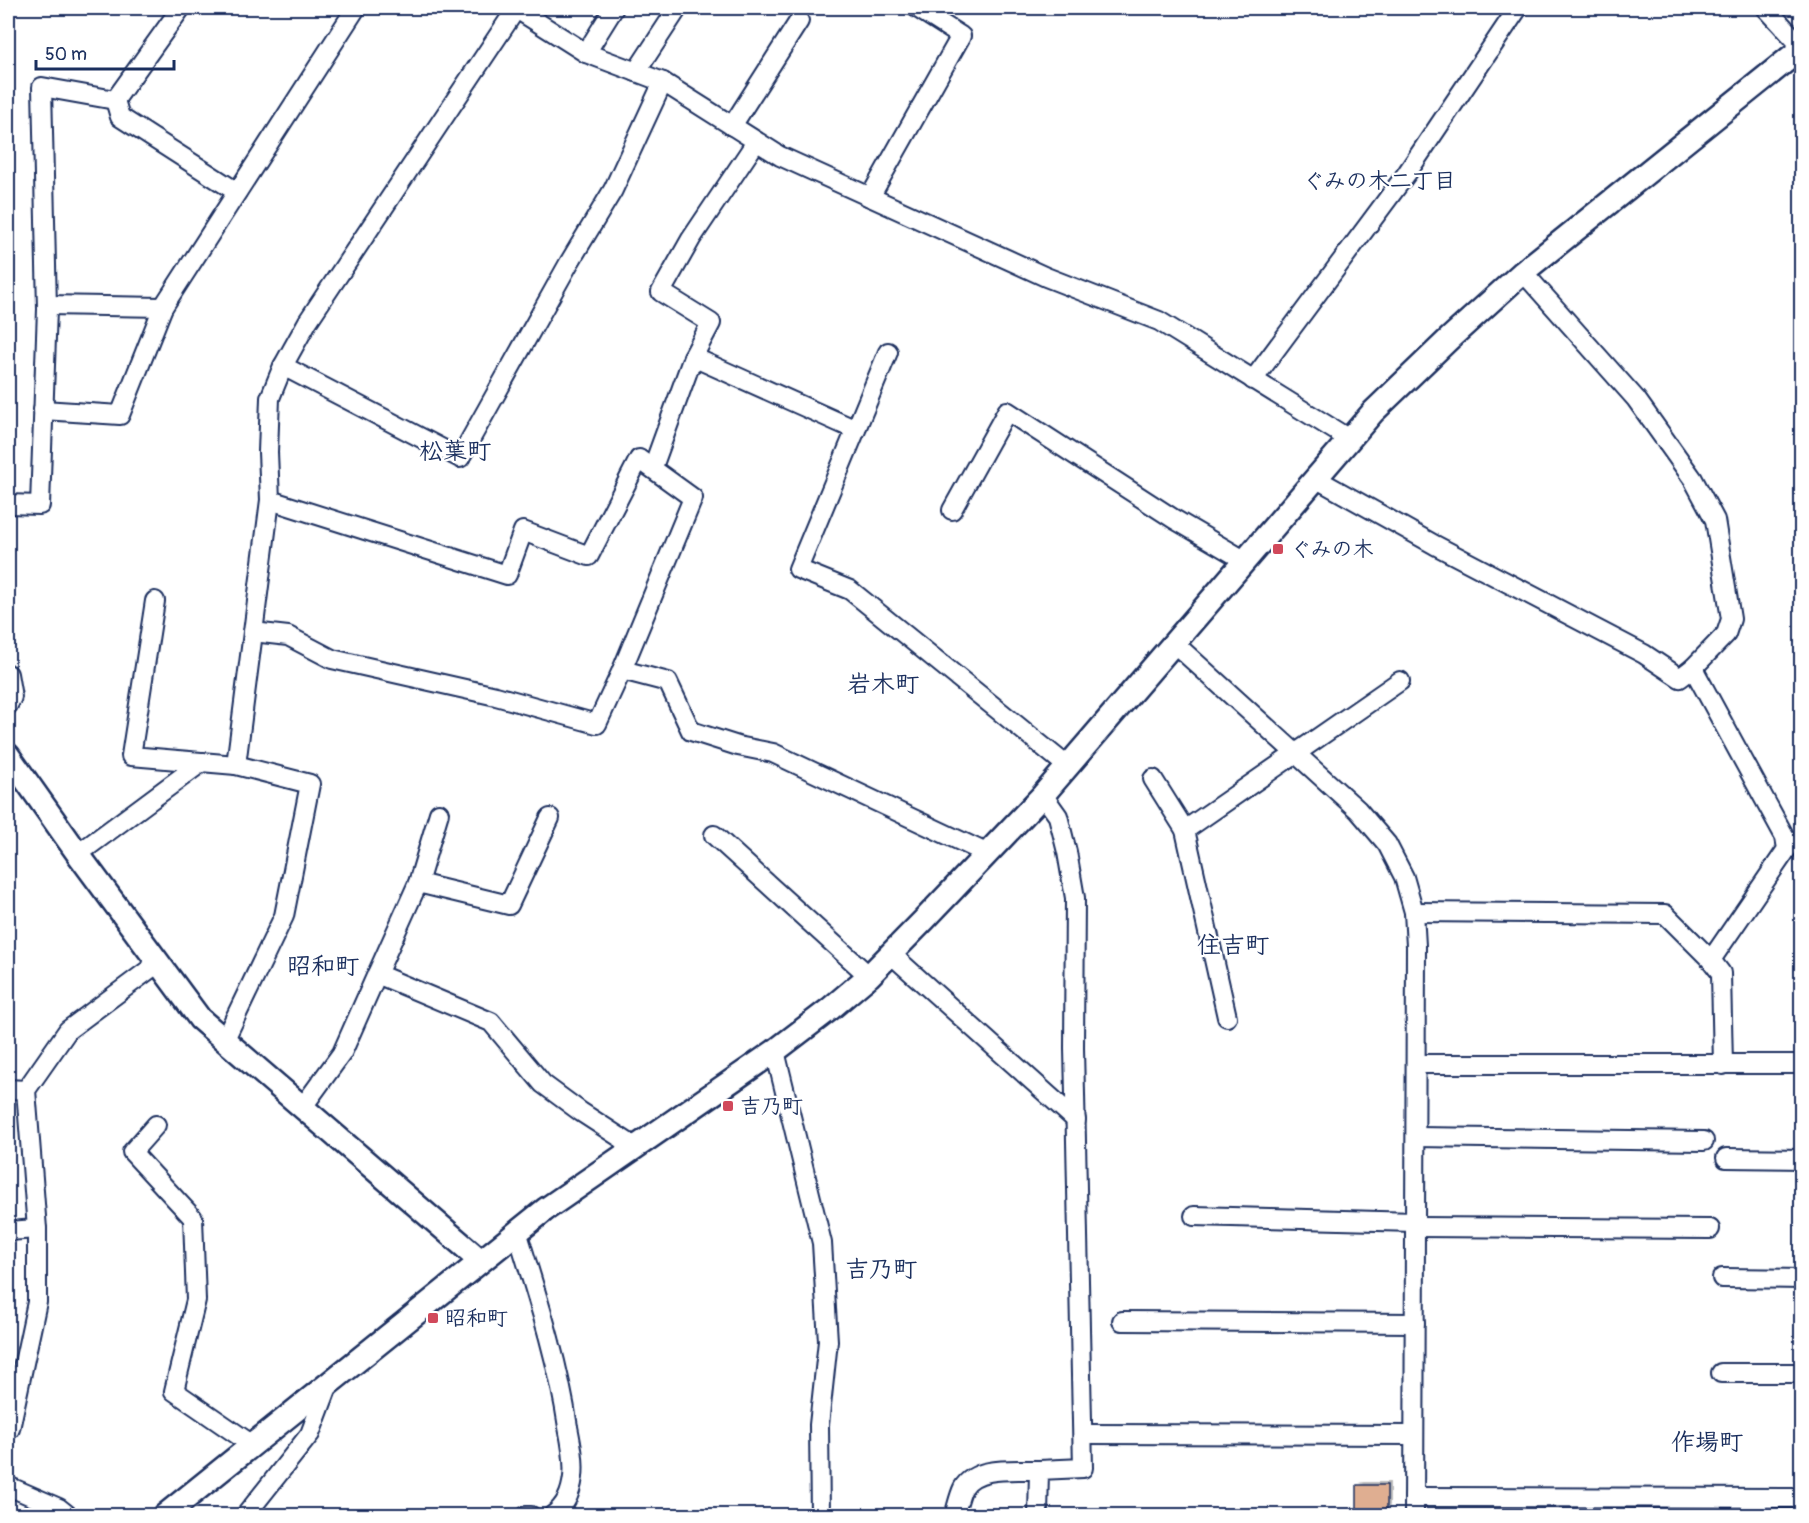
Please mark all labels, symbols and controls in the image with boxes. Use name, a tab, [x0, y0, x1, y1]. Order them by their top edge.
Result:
scale bar	[36, 33, 174, 71]
text: 50 m	[45, 43, 87, 66]
district label: ぐみの木二丁目	[1302, 167, 1456, 195]
district label: 松葉町	[419, 437, 491, 466]
place label: ぐみの木	[1290, 536, 1374, 563]
marker: ぐみの木	[1271, 542, 1285, 556]
district label: 岩木町	[847, 670, 919, 699]
district label: 住吉町	[1197, 931, 1269, 960]
district label: 昭和町	[287, 952, 359, 981]
place label: 吉乃町	[740, 1093, 803, 1120]
marker: 吉乃町	[721, 1099, 735, 1113]
district label: 吉乃町	[845, 1255, 917, 1284]
place label: 昭和町	[445, 1305, 508, 1332]
marker: 昭和町	[426, 1311, 440, 1325]
district label: 作場町	[1671, 1428, 1743, 1457]

